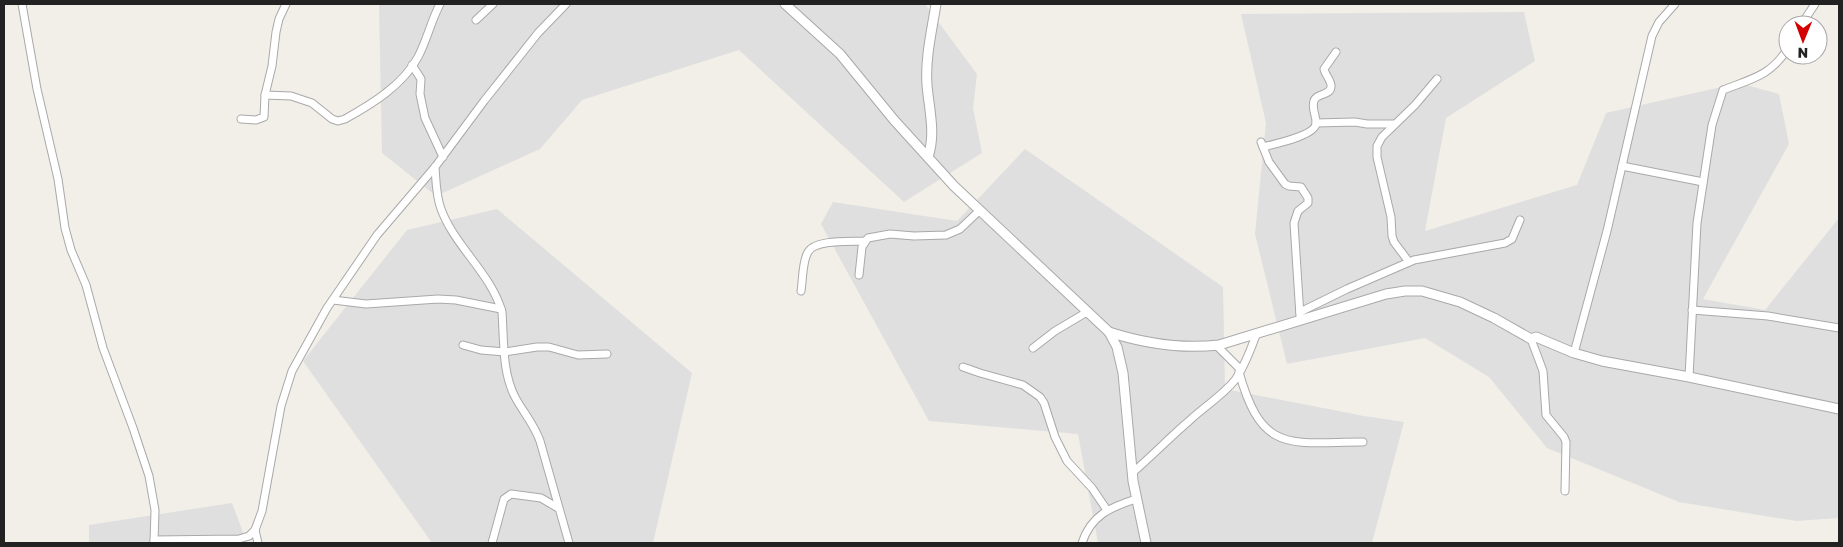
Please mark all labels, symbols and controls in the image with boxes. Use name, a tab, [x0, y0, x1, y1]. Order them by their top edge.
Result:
north arrow	[1778, 15, 1828, 65]
text: N	[1797, 45, 1808, 62]

